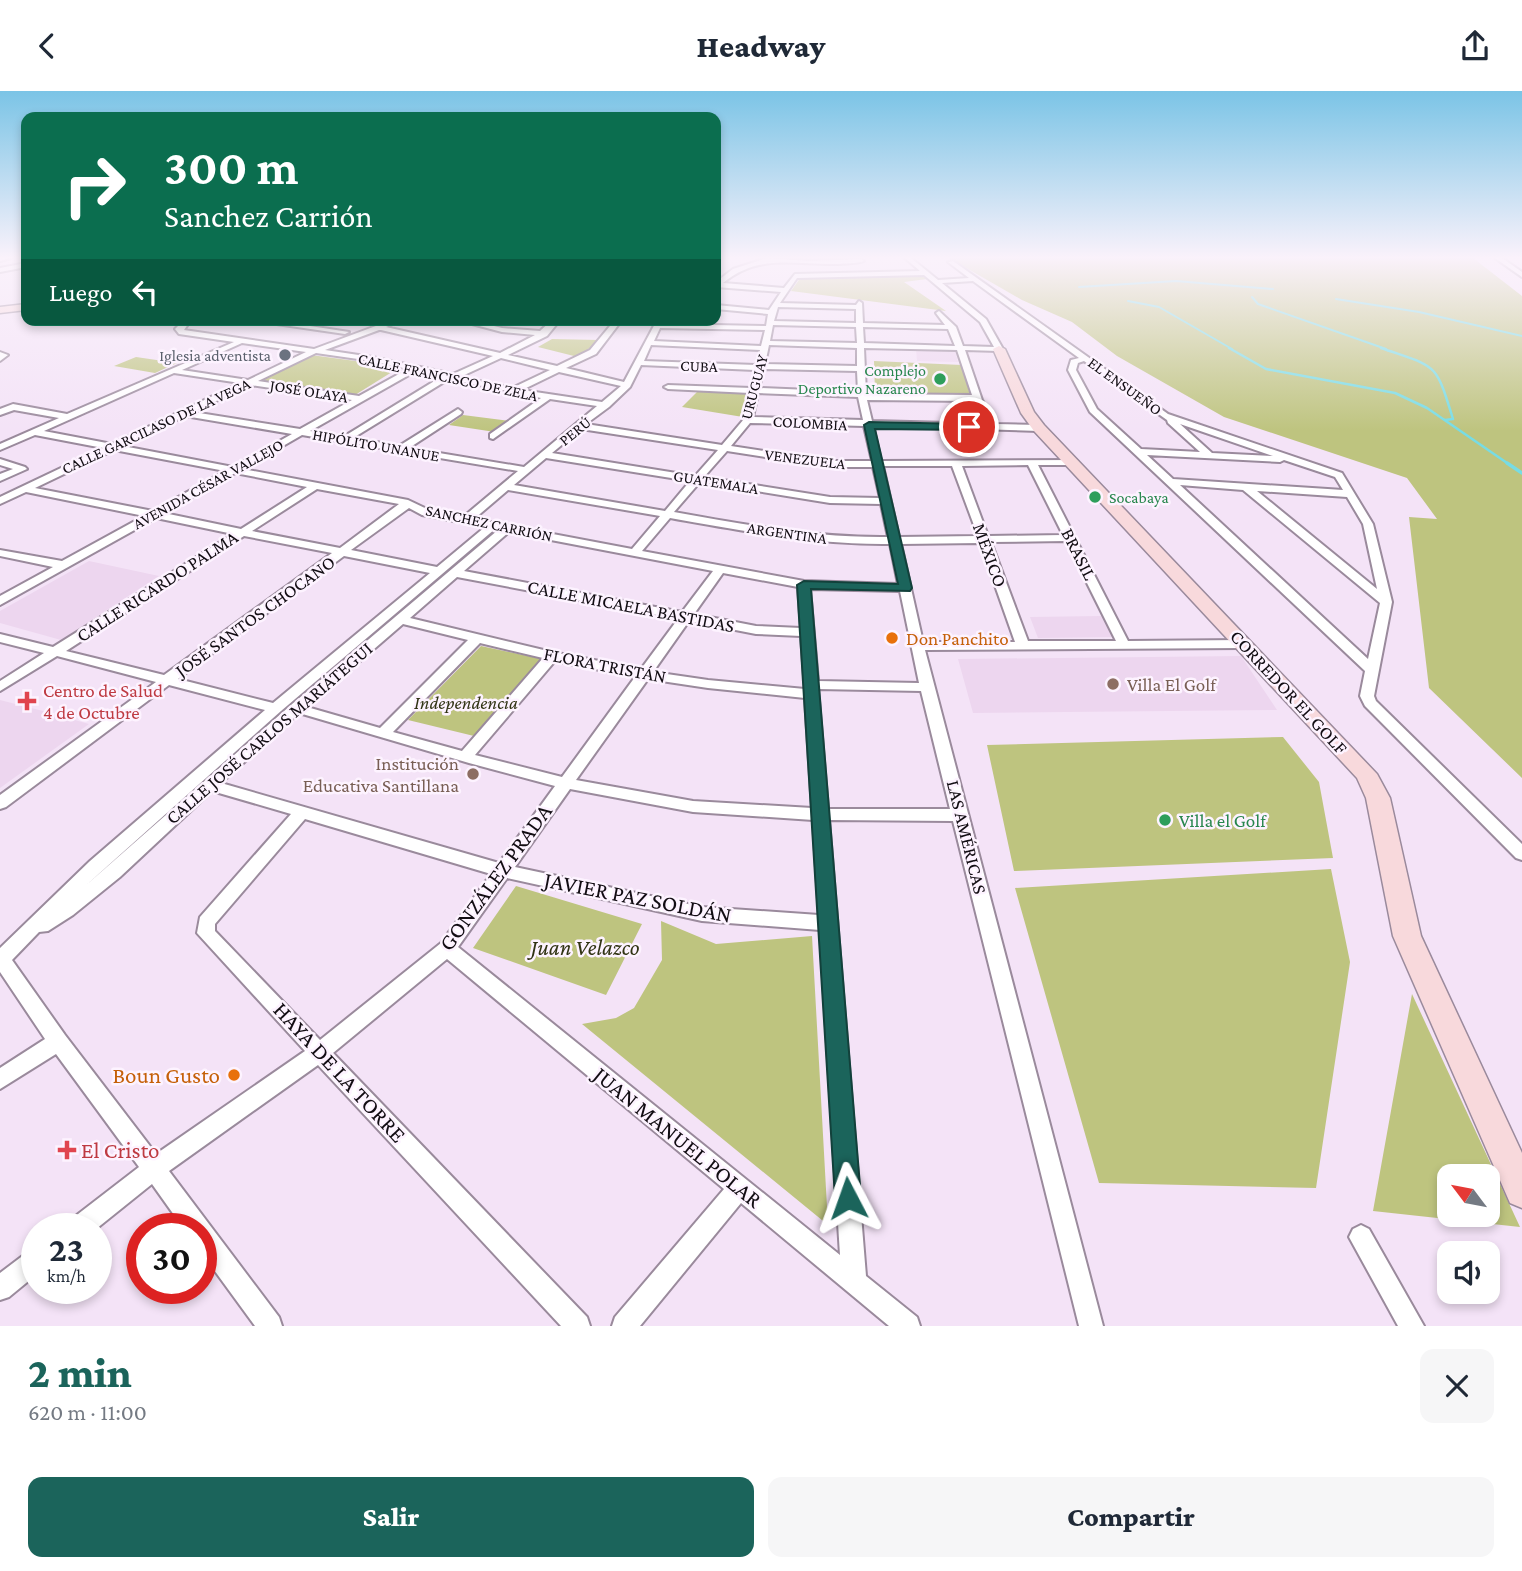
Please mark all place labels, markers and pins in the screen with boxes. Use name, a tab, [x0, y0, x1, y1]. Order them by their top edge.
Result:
place label: Iglesia adventista	[159, 347, 272, 365]
marker: Iglesia adventista	[277, 347, 293, 363]
place label: Complejo Deportivo Nazareno	[798, 362, 926, 398]
marker: Complejo Deportivo Nazareno	[932, 371, 948, 387]
pin	[939, 397, 999, 457]
marker: Socabaya	[1087, 489, 1103, 505]
place label: Socabaya	[1109, 489, 1169, 507]
place label: Don Panchito	[906, 628, 1009, 649]
marker: Don Panchito	[884, 630, 900, 646]
place label: Villa El Golf	[1127, 674, 1217, 695]
marker: Villa El Golf	[1105, 676, 1121, 692]
place label: Centro de Salud 4 de Octubre	[43, 680, 163, 723]
marker: Centro de Salud 4 de Octubre	[17, 691, 37, 711]
place label: Institución Educativa Santillana	[303, 753, 459, 796]
marker: Institución Educativa Santillana	[465, 766, 481, 782]
place label: Villa el Golf	[1179, 810, 1267, 831]
marker: Villa el Golf	[1157, 812, 1173, 828]
place label: Boun Gusto	[113, 1062, 220, 1088]
marker: Boun Gusto	[226, 1067, 242, 1083]
place label: El Cristo	[81, 1137, 160, 1163]
marker: El Cristo	[59, 1142, 75, 1158]

